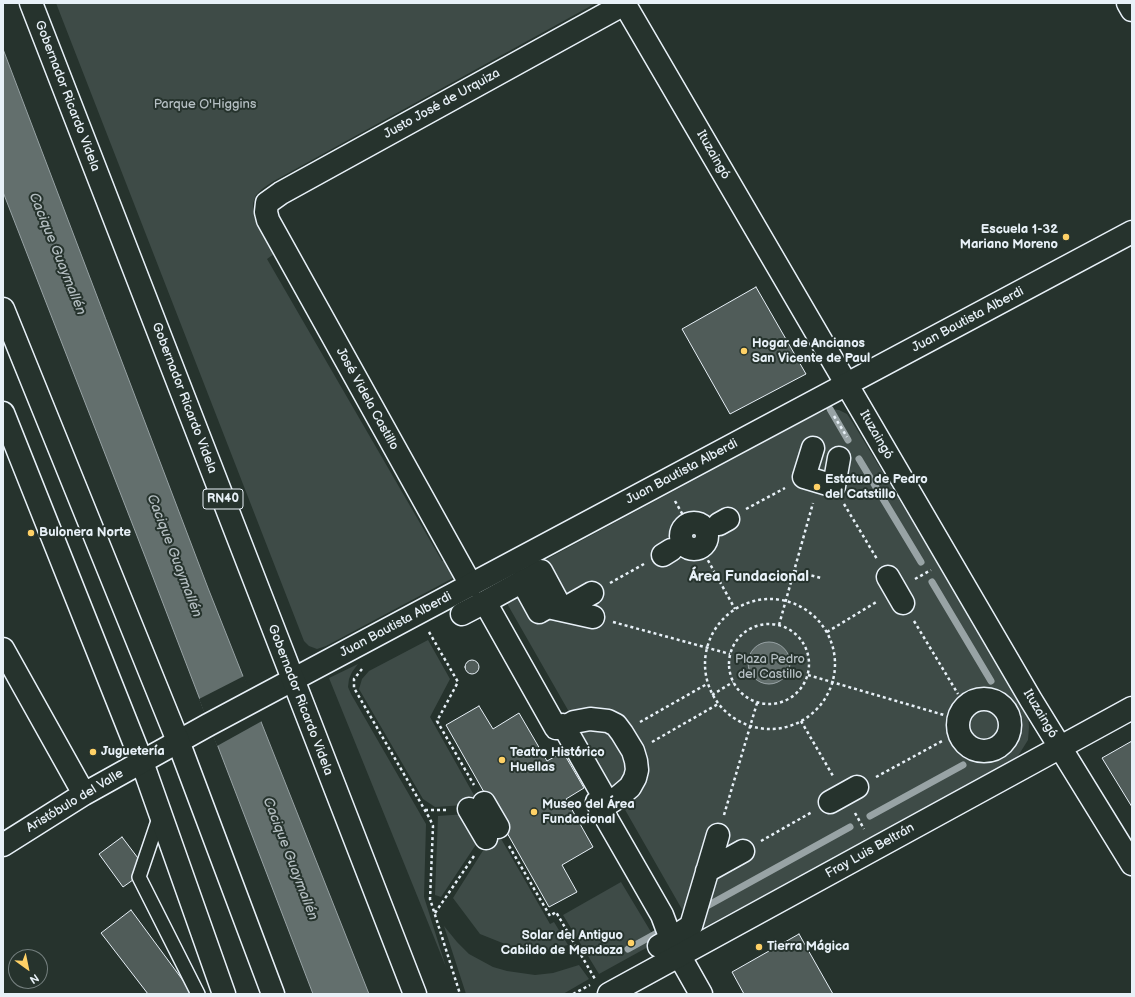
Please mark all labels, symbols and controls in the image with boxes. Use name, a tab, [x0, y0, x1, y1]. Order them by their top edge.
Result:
street label: Gobernador Ricardo Videla	[31, 18, 103, 174]
street label: Justo José de Urquiza	[381, 66, 503, 142]
park label: Parque O'Higgins	[154, 97, 256, 113]
street label: Ituzaingó	[693, 128, 733, 182]
water label: Cacique Guaymallén	[25, 190, 89, 318]
place label: Escuela 1-32 Mariano Moreno	[960, 222, 1058, 253]
marker: Escuela 1-32 Mariano Moreno	[1061, 232, 1071, 242]
street label: Juan Bautista Alberdi	[909, 284, 1027, 356]
street label: Gobernador Ricardo Videla	[148, 320, 220, 476]
place label: Hogar de Ancianos San Vicente de Paul	[752, 336, 870, 367]
street label: José Videla Castillo	[332, 345, 402, 453]
marker: Hogar de Ancianos San Vicente de Paul	[739, 346, 749, 356]
street label: Ituzaingó	[856, 408, 896, 462]
street label: Juan Bautista Alberdi	[623, 436, 741, 508]
place label: Estatua de Pedro del Catstillo	[825, 472, 928, 503]
marker: Estatua de Pedro del Catstillo	[812, 482, 822, 492]
road number: RN40	[203, 489, 243, 509]
water label: Cacique Guaymallén	[143, 492, 205, 620]
place label: Bulonera Norte	[39, 525, 131, 541]
marker: Bulonera Norte	[26, 528, 36, 538]
district label: Área Fundacional	[689, 568, 809, 586]
street label: Juan Bautista Alberdi	[337, 589, 455, 661]
street label: Gobernador Ricardo Videla	[264, 622, 336, 778]
park label: Plaza Pedro del Castillo	[735, 652, 805, 683]
street label: Ituzaingó	[1019, 687, 1061, 741]
place label: Juguetería	[101, 744, 165, 760]
place label: Teatro Histórico Huellas	[510, 745, 605, 776]
marker: Juguetería	[88, 747, 98, 757]
marker: Teatro Histórico Huellas	[497, 755, 507, 765]
street label: Aristóbulo del Valle	[24, 766, 126, 836]
water label: Cacique Guaymallén	[259, 795, 321, 923]
place label: Museo del Área Fundacional	[542, 797, 635, 828]
marker: Museo del Área Fundacional	[529, 807, 539, 817]
street label: Fray Luis Beltrán	[823, 820, 917, 882]
place label: Solar del Antiguo Cabildo de Mendoza	[501, 928, 623, 959]
marker: Solar del Antiguo Cabildo de Mendoza	[626, 938, 636, 948]
place label: Tierra Mágica	[767, 939, 849, 955]
marker: Tierra Mágica	[754, 942, 764, 952]
north arrow	[8, 949, 48, 989]
text: N	[27, 971, 41, 986]

